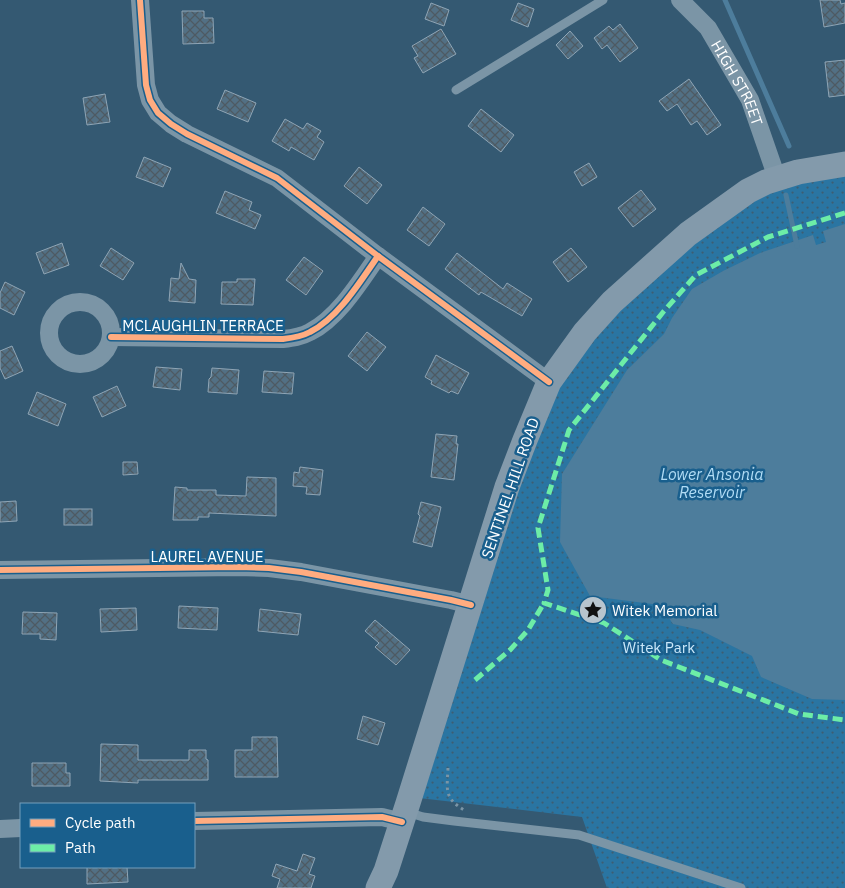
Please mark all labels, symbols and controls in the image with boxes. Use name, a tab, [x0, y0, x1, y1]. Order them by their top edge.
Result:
street label: HIGH STREET	[708, 36, 768, 128]
street label: MCLAUGHLIN TERRACE	[122, 316, 284, 335]
street label: SENTINEL HILL ROAD	[477, 415, 543, 561]
water label: Lower Ansonia Reservoir	[660, 464, 764, 502]
street label: LAUREL AVENUE	[150, 547, 264, 566]
place icon: Witek Memorial	[578, 595, 608, 625]
place label: Witek Memorial	[612, 601, 717, 620]
park label: Witek Park	[623, 638, 695, 657]
legend	[20, 803, 195, 868]
text: Cycle path	[65, 813, 136, 832]
text: Path	[65, 838, 96, 857]

